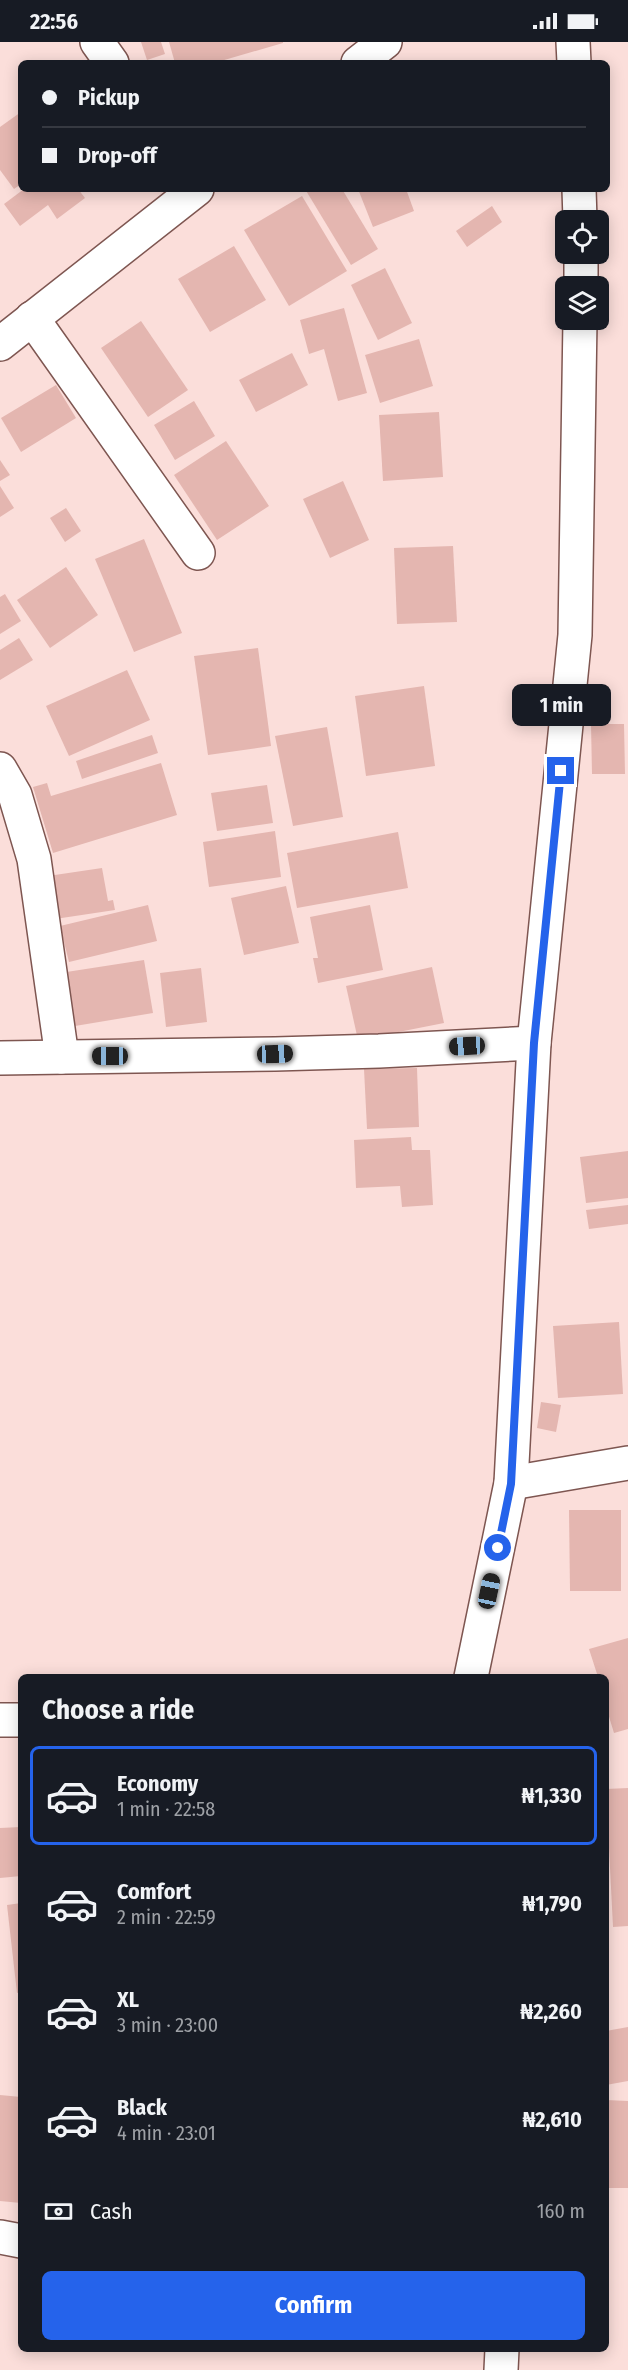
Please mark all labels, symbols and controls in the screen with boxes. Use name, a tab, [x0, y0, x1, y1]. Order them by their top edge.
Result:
text: 22:56	[30, 8, 78, 35]
text: Pickup	[78, 84, 140, 111]
text: Drop-off	[78, 142, 157, 169]
map controls	[555, 210, 609, 330]
button: locate	[555, 210, 609, 264]
button: layers	[555, 276, 609, 330]
callout: 1 min	[512, 684, 610, 726]
text: 1 min	[540, 693, 583, 717]
route end	[547, 757, 574, 784]
car	[449, 1036, 485, 1056]
car	[257, 1044, 293, 1064]
car	[92, 1047, 128, 1065]
route start	[484, 1534, 511, 1561]
car	[476, 1572, 502, 1610]
text: Choose a ride	[42, 1694, 194, 1726]
icon: car	[45, 1769, 99, 1823]
text: Economy	[117, 1770, 198, 1797]
text: ₦1,330	[522, 1782, 582, 1809]
text: 1 min · 22:58	[117, 1797, 215, 1821]
icon: car	[45, 1877, 99, 1931]
text: Comfort	[117, 1878, 191, 1905]
text: ₦1,790	[522, 1890, 582, 1917]
text: 2 min · 22:59	[117, 1905, 216, 1929]
icon: car	[45, 1985, 99, 2039]
text: XL	[117, 1986, 139, 2013]
text: ₦2,260	[520, 1998, 582, 2025]
text: 3 min · 23:00	[117, 2013, 218, 2037]
icon: car	[45, 2093, 99, 2147]
text: Black	[117, 2094, 167, 2121]
text: ₦2,610	[522, 2106, 582, 2133]
text: 4 min · 23:01	[117, 2121, 216, 2145]
icon: cash	[42, 2195, 75, 2228]
text: Cash	[90, 2198, 133, 2225]
text: 160 m	[537, 2199, 585, 2223]
button: Confirm	[42, 2271, 585, 2340]

